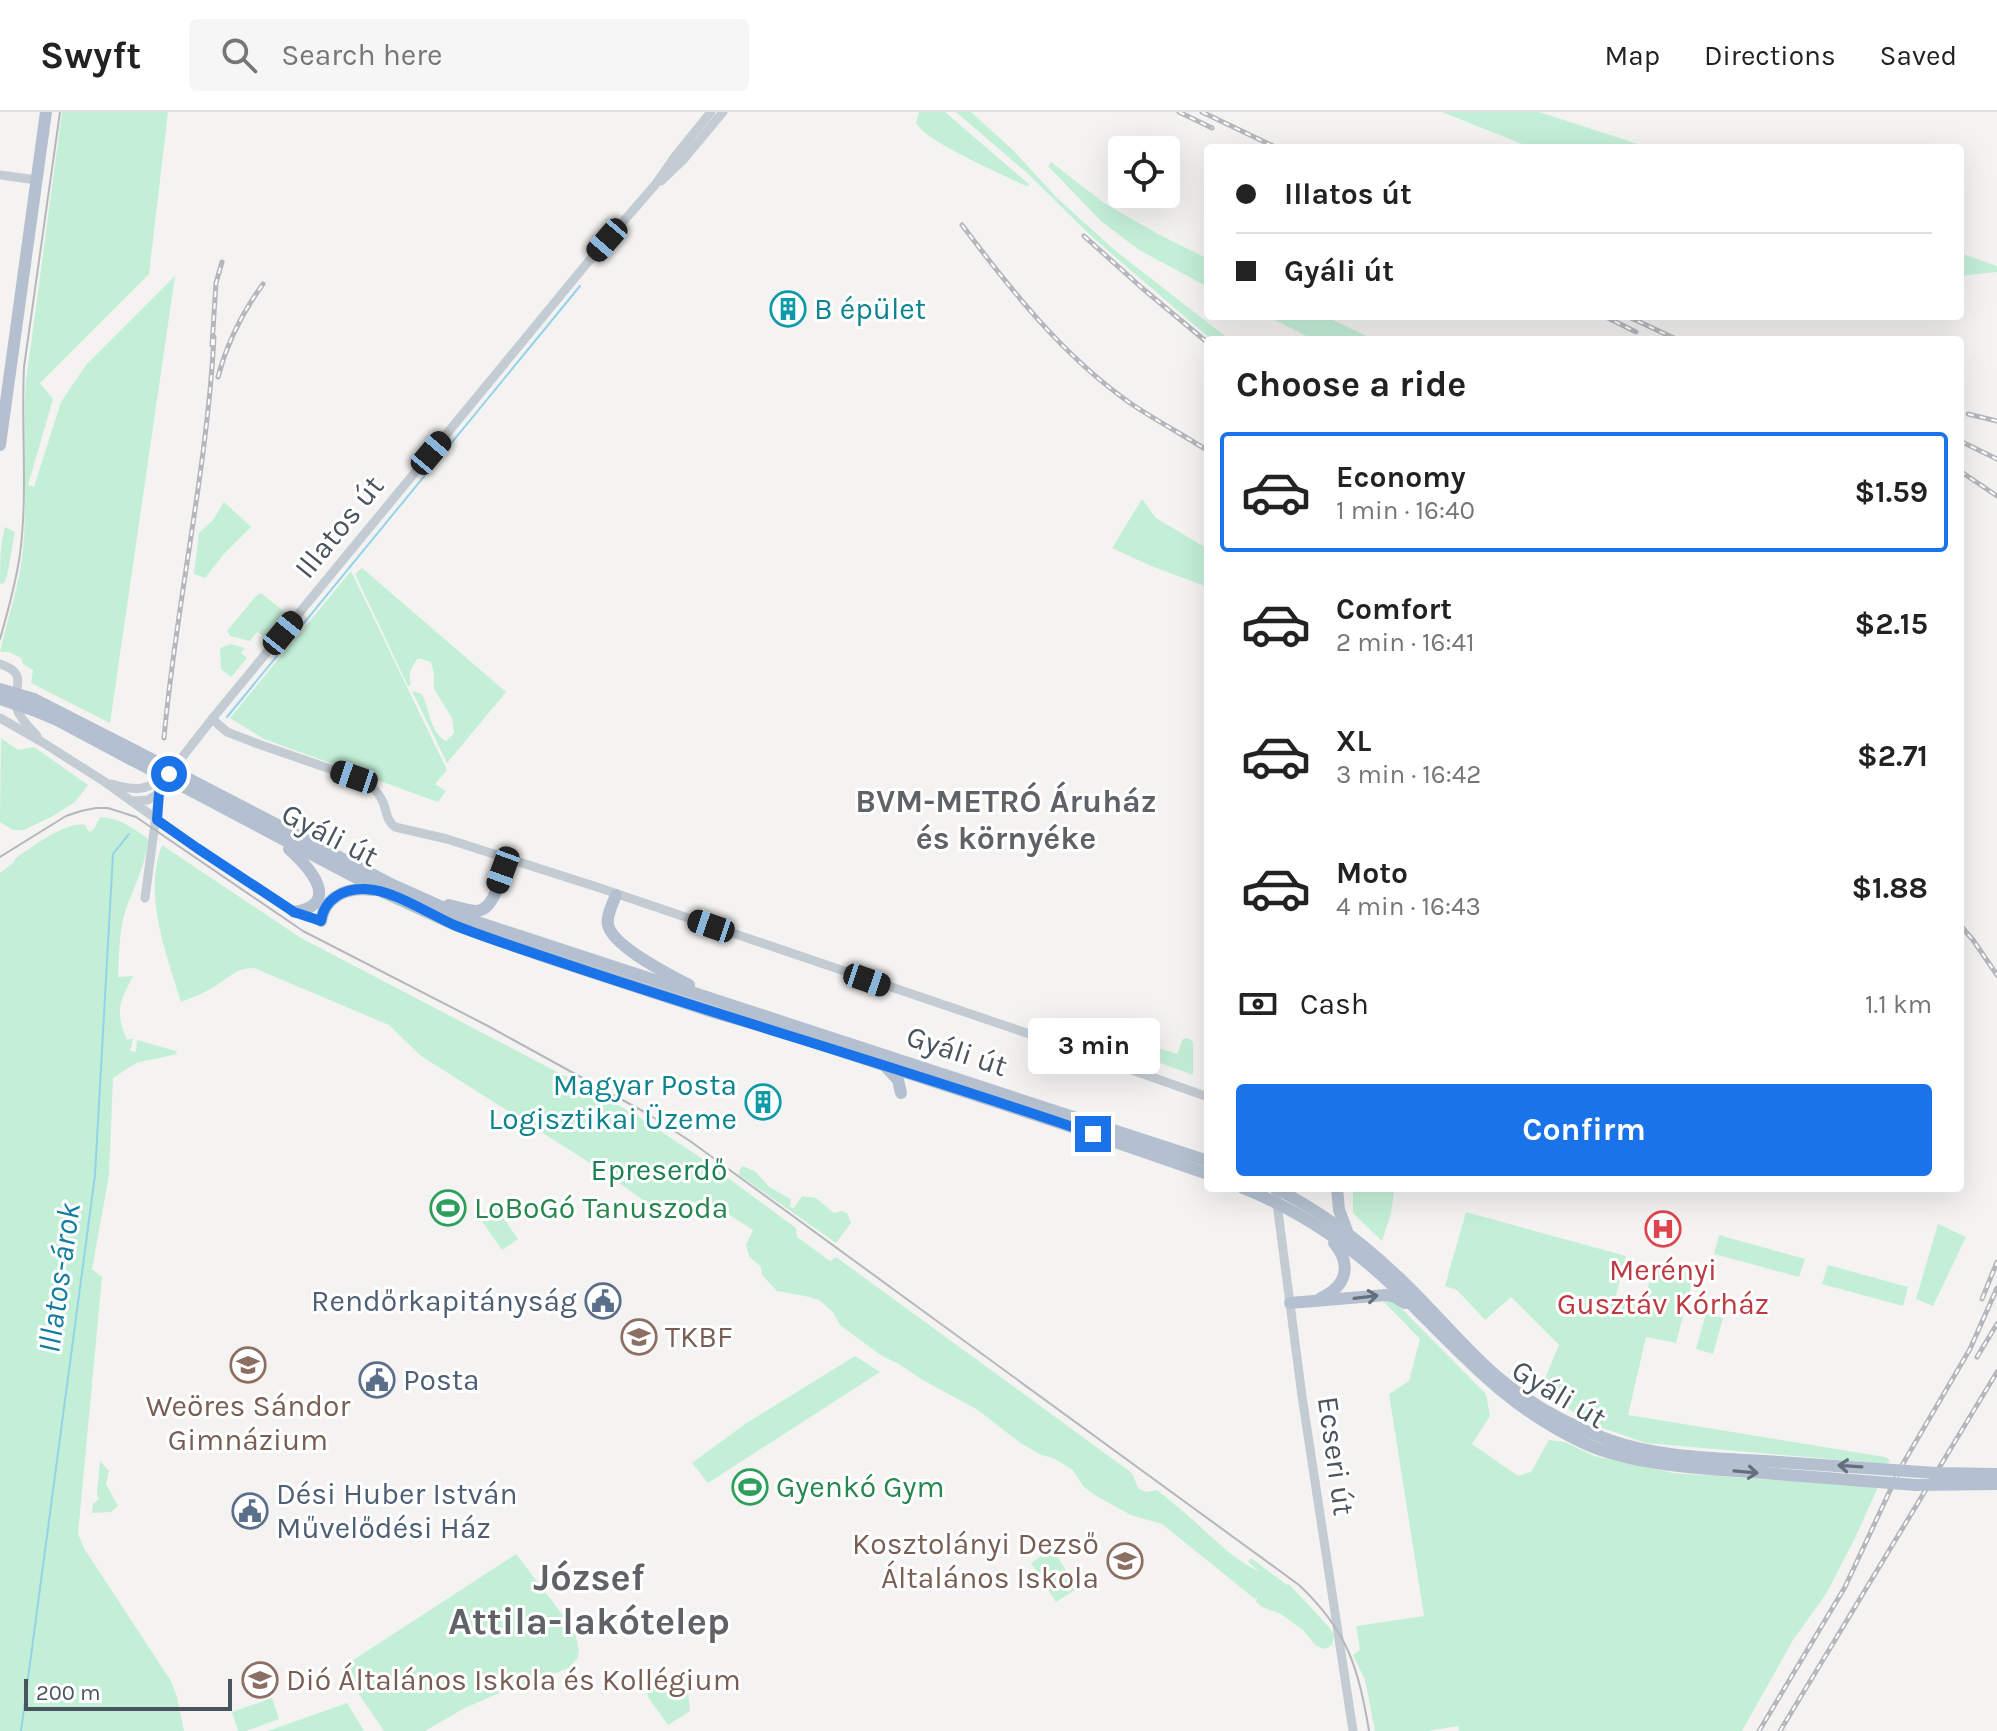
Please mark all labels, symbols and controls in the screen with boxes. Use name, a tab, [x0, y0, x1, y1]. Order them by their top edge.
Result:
search box	[189, 19, 749, 91]
text: Swyft	[40, 33, 141, 78]
icon: search	[217, 33, 261, 77]
text: Search here	[281, 37, 443, 73]
text: Map	[1605, 39, 1660, 72]
text: Directions	[1704, 39, 1836, 72]
text: Saved	[1880, 39, 1957, 72]
map controls	[1108, 136, 1180, 208]
button: locate	[1108, 136, 1180, 208]
text: Illatos út	[1284, 176, 1412, 212]
car	[582, 214, 632, 266]
text: Gyáli út	[1284, 253, 1394, 289]
building icon: B épület	[769, 290, 807, 328]
place label: B épület	[814, 291, 926, 327]
text: Choose a ride	[1236, 363, 1466, 405]
car	[406, 427, 456, 479]
icon: car	[1240, 456, 1312, 528]
text: Economy	[1336, 459, 1466, 495]
street label: Illatos út	[287, 468, 391, 586]
text: $1.59	[1854, 474, 1928, 510]
text: 1 min · 16:40	[1336, 495, 1475, 526]
icon: car	[1240, 588, 1312, 660]
text: Comfort	[1336, 591, 1452, 627]
text: $2.15	[1855, 606, 1928, 642]
car	[259, 607, 307, 659]
text: 2 min · 16:41	[1336, 627, 1475, 658]
icon: car	[1240, 720, 1312, 792]
text: XL	[1336, 723, 1371, 759]
text: $2.71	[1857, 738, 1928, 774]
route start	[151, 756, 187, 792]
car	[327, 758, 381, 796]
text: 3 min · 16:42	[1336, 759, 1481, 790]
district label: BVM-METRÓ Áruház és környéke	[855, 781, 1157, 857]
street label: Gyáli út	[276, 795, 384, 875]
car	[484, 843, 522, 897]
icon: car	[1240, 852, 1312, 924]
text: Moto	[1336, 855, 1408, 891]
text: $1.88	[1851, 870, 1928, 906]
text: 4 min · 16:43	[1336, 891, 1481, 922]
car	[684, 907, 738, 945]
car	[840, 961, 894, 999]
icon: cash	[1236, 982, 1280, 1026]
text: Cash	[1300, 986, 1369, 1022]
text: 1.1 km	[1865, 989, 1932, 1020]
street label: Gyáli út	[902, 1018, 1012, 1084]
callout: 3 min	[1027, 1018, 1159, 1074]
text: 3 min	[1058, 1030, 1130, 1061]
place label: Magyar Posta Logisztikai Üzeme	[488, 1067, 737, 1137]
building icon: Magyar Posta Logisztikai Üzeme	[744, 1083, 782, 1121]
button: Confirm	[1236, 1084, 1932, 1176]
route end	[1075, 1116, 1111, 1152]
park label: Epreserdő	[591, 1152, 727, 1188]
sports icon: LoBoGó Tanuszoda	[429, 1189, 467, 1227]
place label: LoBoGó Tanuszoda	[474, 1190, 728, 1226]
water label: Illatos-árok	[30, 1200, 88, 1355]
hospital icon: Merényi Gusztáv Kórház	[1644, 1210, 1682, 1248]
place label: Merényi Gusztáv Kórház	[1557, 1252, 1769, 1322]
public building icon: Rendőrkapitányság	[584, 1282, 622, 1320]
place label: Rendőrkapitányság	[311, 1283, 577, 1319]
one-way arrow	[1353, 1289, 1379, 1304]
school or university icon: TKBF	[620, 1318, 658, 1356]
place label: TKBF	[665, 1319, 733, 1355]
school or university icon: Weöres Sándor Gimnázium	[229, 1346, 267, 1384]
street label: Gyáli út	[1505, 1352, 1613, 1436]
public building icon: Posta	[358, 1361, 396, 1399]
place label: Posta	[403, 1362, 480, 1398]
place label: Weöres Sándor Gimnázium	[146, 1388, 350, 1458]
street label: Ecseri út	[1310, 1394, 1362, 1518]
one-way arrow	[1837, 1459, 1864, 1474]
one-way arrow	[1732, 1465, 1759, 1480]
sports icon: Gyenkó Gym	[731, 1468, 769, 1506]
place label: Gyenkó Gym	[776, 1469, 945, 1505]
place label: Dési Huber István Művelődési Ház	[276, 1476, 518, 1546]
public building icon: Dési Huber István Művelődési Ház	[231, 1492, 269, 1530]
place label: Kosztolányi Dezső Általános Iskola	[852, 1526, 1099, 1596]
school or university icon: Kosztolányi Dezső Általános Iskola	[1106, 1542, 1144, 1580]
district label: József Attila-lakótelep	[448, 1555, 730, 1644]
school or university icon: Dió Általános Iskola és Kollégium	[241, 1661, 279, 1699]
place label: Dió Általános Iskola és Kollégium	[286, 1662, 741, 1698]
scale bar	[24, 1675, 232, 1711]
text: 200 m	[36, 1680, 101, 1706]

